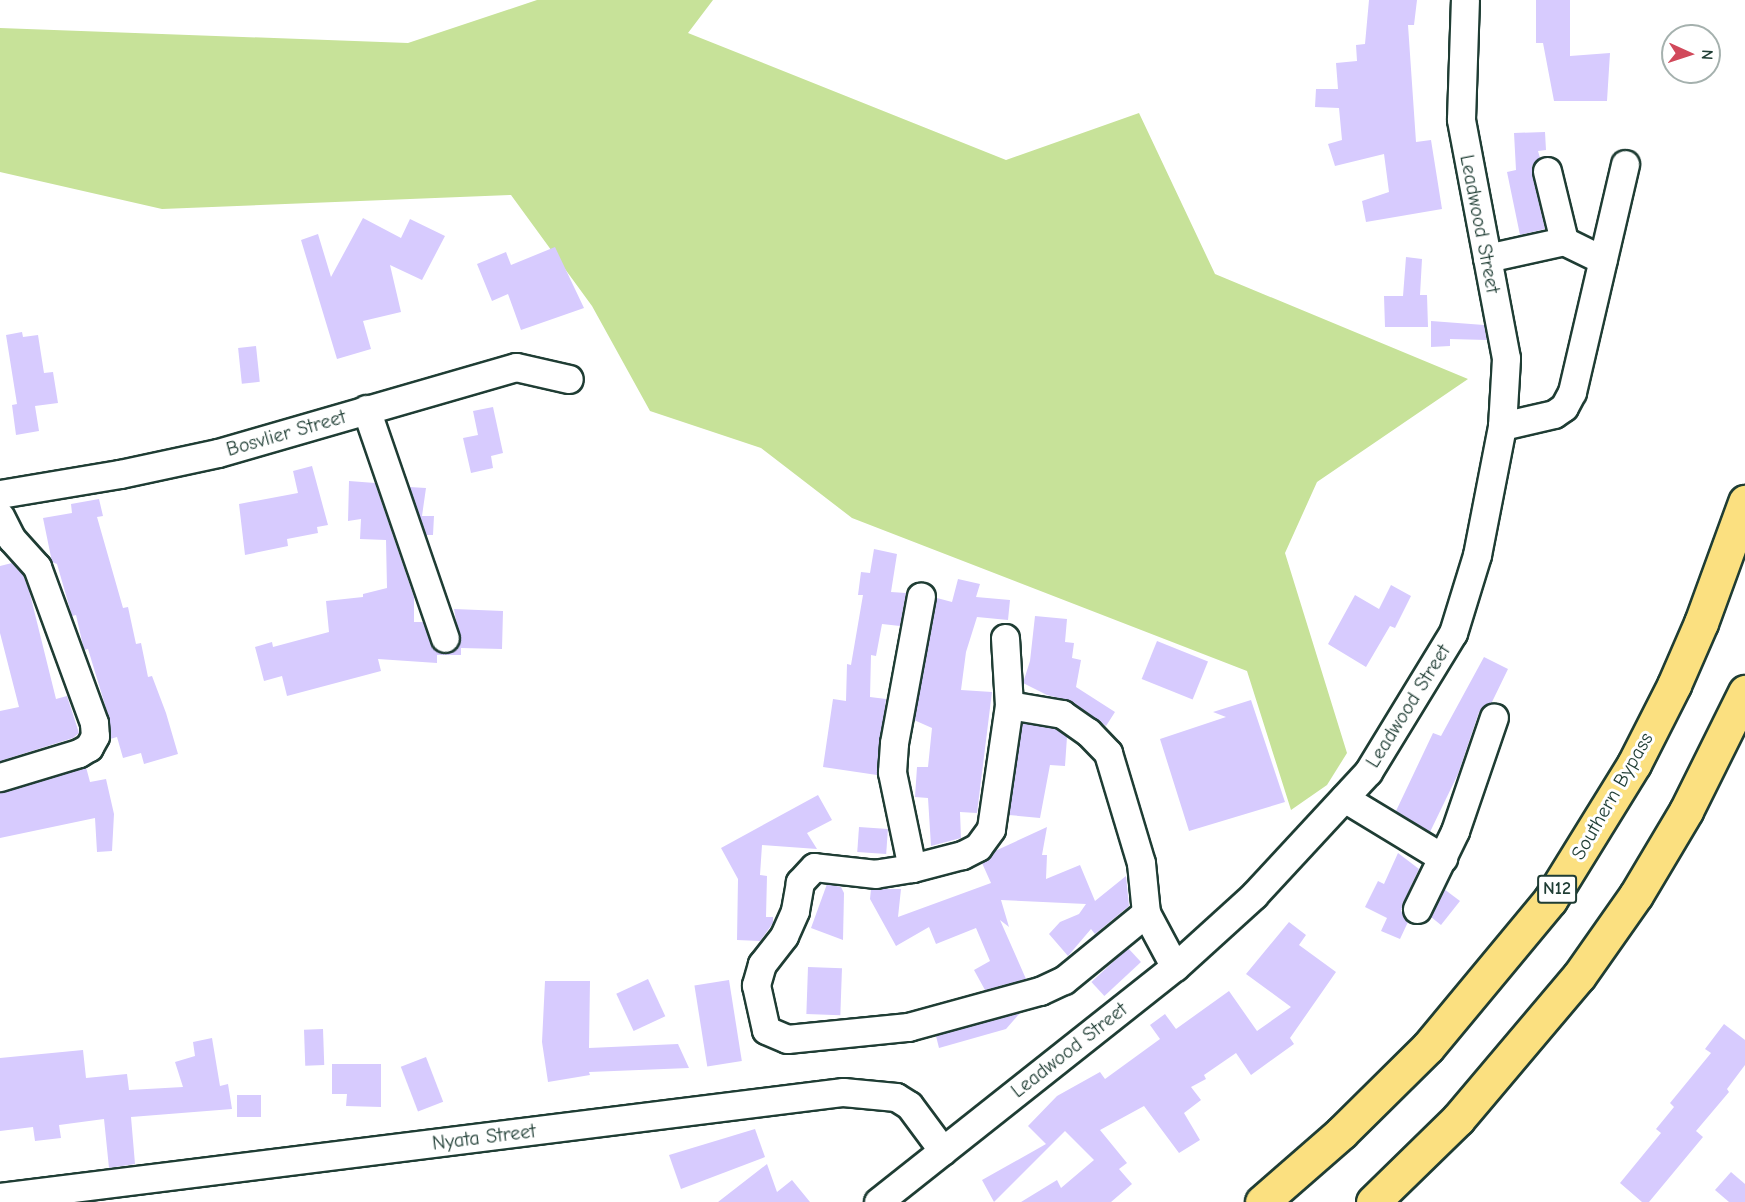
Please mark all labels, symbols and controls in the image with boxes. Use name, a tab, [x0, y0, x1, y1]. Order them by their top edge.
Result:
north arrow	[1661, 24, 1721, 84]
text: N	[1698, 49, 1716, 61]
street label: Leadwood Street	[1455, 153, 1505, 295]
street label: Bosvlier Street	[223, 404, 349, 462]
street label: Leadwood Street	[1361, 640, 1455, 772]
street label: Southern Bypass	[1566, 728, 1658, 864]
road number: N12	[1536, 874, 1578, 904]
street label: Leadwood Street	[1006, 997, 1132, 1103]
street label: Nyata Street	[431, 1119, 537, 1155]

